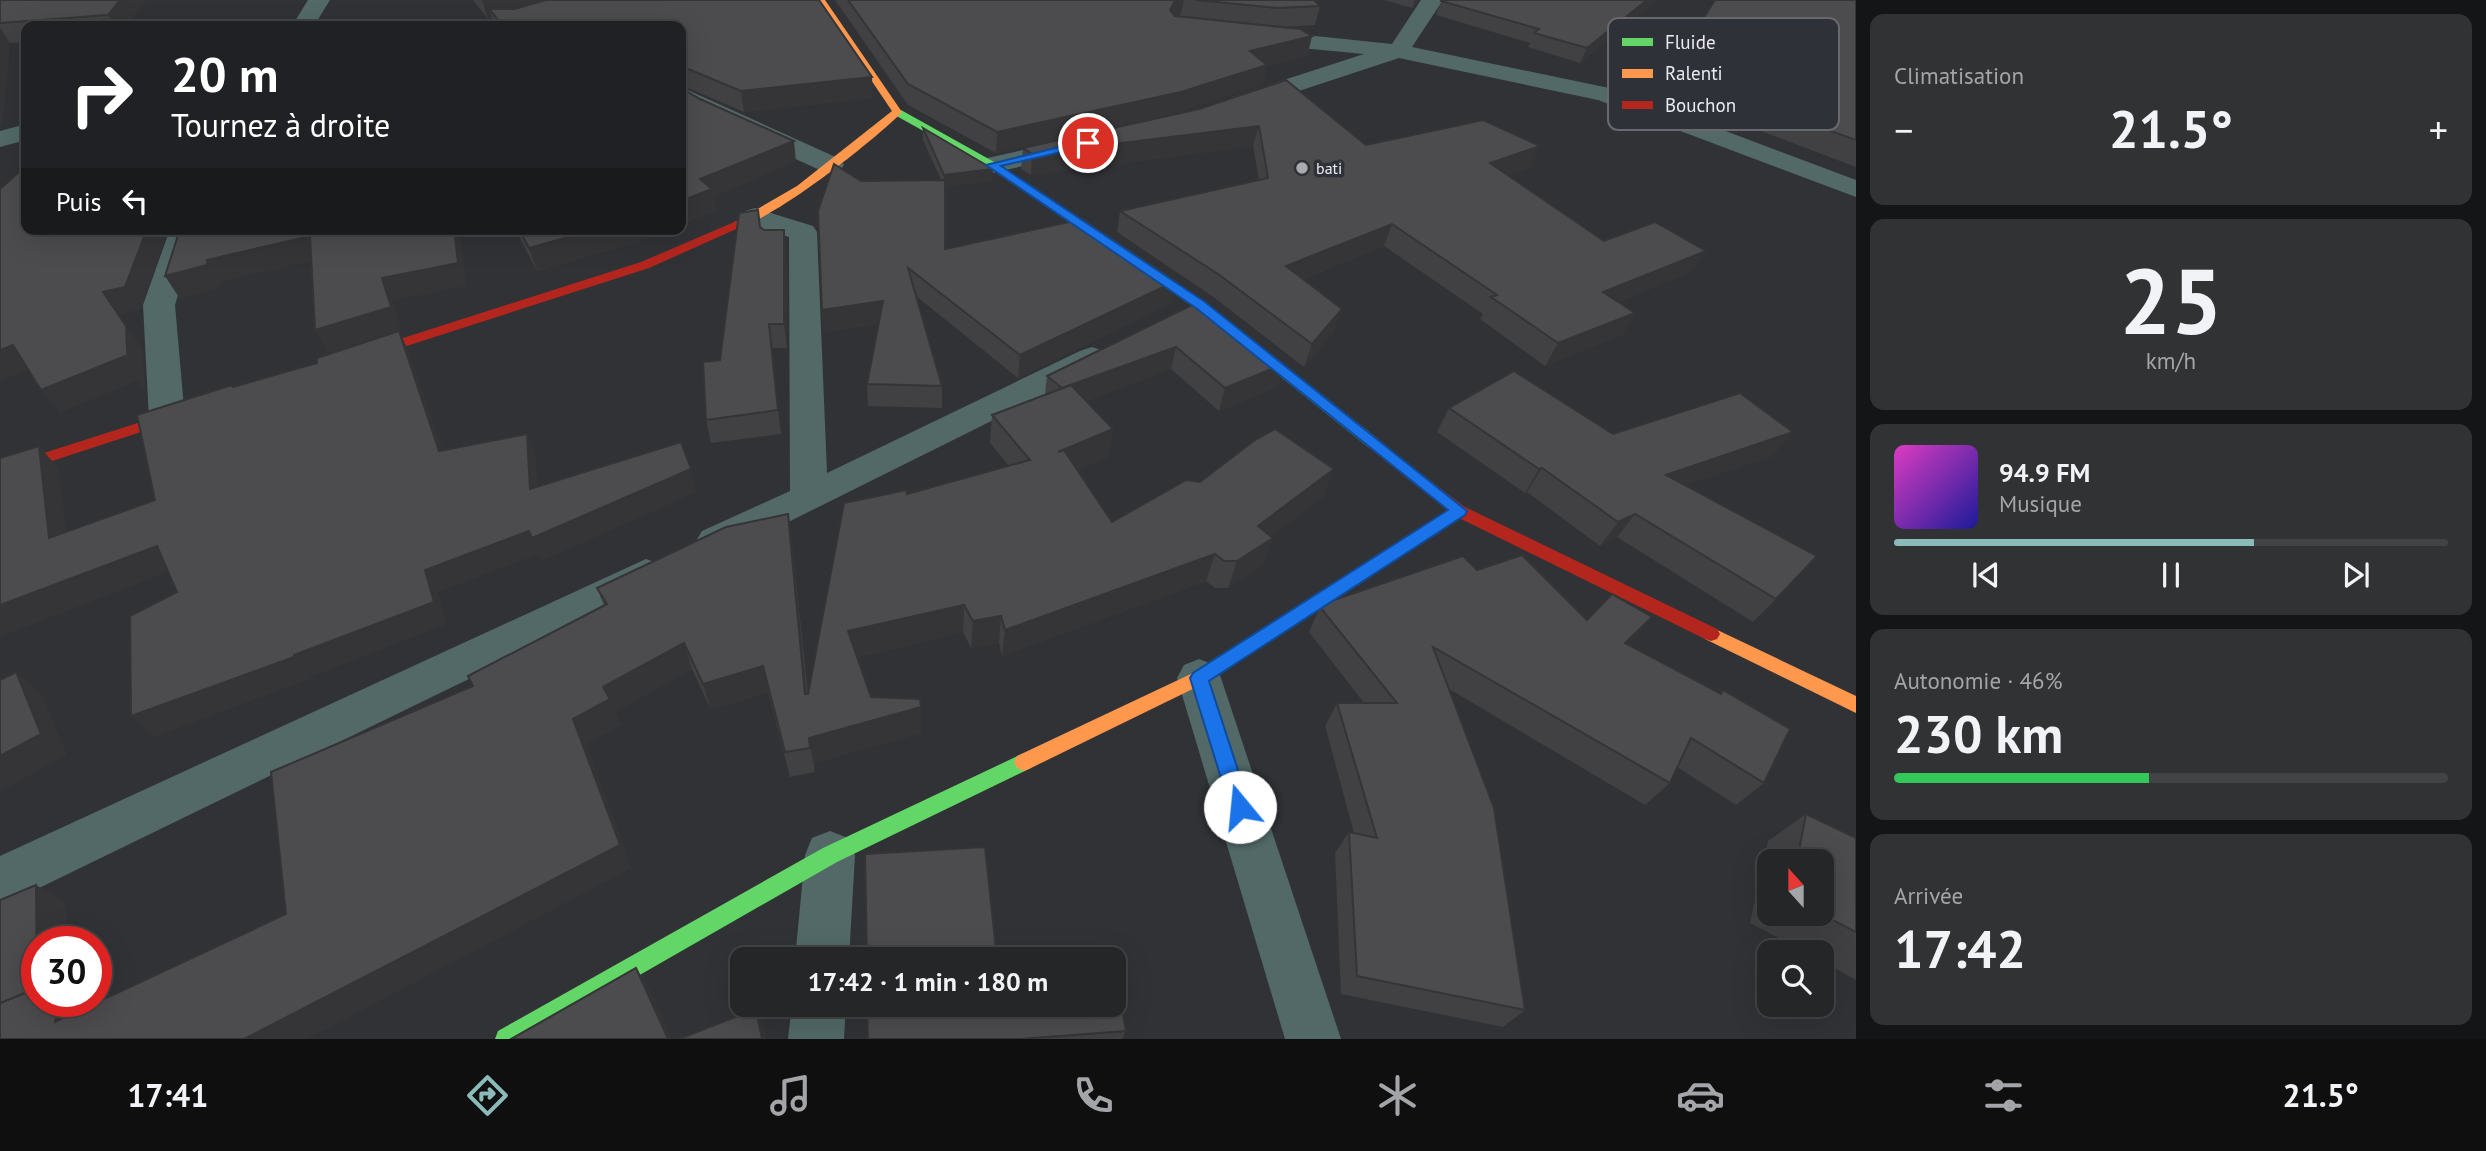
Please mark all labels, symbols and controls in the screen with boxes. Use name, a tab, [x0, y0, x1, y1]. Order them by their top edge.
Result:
legend	[1608, 18, 1839, 130]
text: Fluide	[1665, 30, 1716, 54]
text: 20 m	[171, 42, 278, 106]
icon: right	[56, 49, 147, 140]
text: Ralenti	[1665, 61, 1723, 85]
text: Climatisation	[1894, 61, 2024, 90]
text: Bouchon	[1665, 93, 1736, 117]
text: 21.5°	[2109, 95, 2233, 162]
text: Tournez à droite	[171, 104, 390, 146]
text: −	[1894, 105, 1913, 154]
text: +	[2429, 105, 2448, 154]
pin	[1058, 113, 1118, 173]
icon: arrive	[1069, 124, 1107, 162]
place label: bati	[1316, 158, 1342, 178]
marker: bati	[1294, 160, 1310, 176]
icon: left	[116, 182, 154, 220]
text: Puis	[56, 185, 102, 218]
text: 25	[2119, 241, 2223, 359]
text: km/h	[2146, 346, 2196, 375]
text: 94.9 FM	[1999, 456, 2090, 489]
text: Musique	[1999, 489, 2082, 518]
icon: previous	[1967, 556, 2005, 594]
icon: pause	[2152, 556, 2190, 594]
icon: next	[2337, 556, 2375, 594]
text: Autonomie · 46%	[1894, 666, 2062, 695]
text: 230 km	[1894, 700, 2063, 767]
position arrow	[1203, 770, 1277, 844]
north arrow	[1757, 849, 1834, 926]
map controls	[1757, 849, 1834, 1017]
text: Arrivée	[1894, 881, 1963, 910]
text: 17:42	[1894, 915, 2026, 982]
speed limit sign: 30	[21, 926, 112, 1017]
button: search	[1757, 940, 1834, 1017]
text: 17:42 · 1 min · 180 m	[808, 965, 1048, 998]
icon: directions	[463, 1071, 512, 1120]
icon: music	[766, 1071, 815, 1120]
icon: phone	[1069, 1071, 1118, 1120]
icon: climate	[1373, 1071, 1422, 1120]
icon: car	[1676, 1071, 1725, 1120]
icon: filters	[1979, 1071, 2028, 1120]
text: 17:41	[127, 1074, 208, 1116]
text: 21.5°	[2283, 1074, 2359, 1116]

